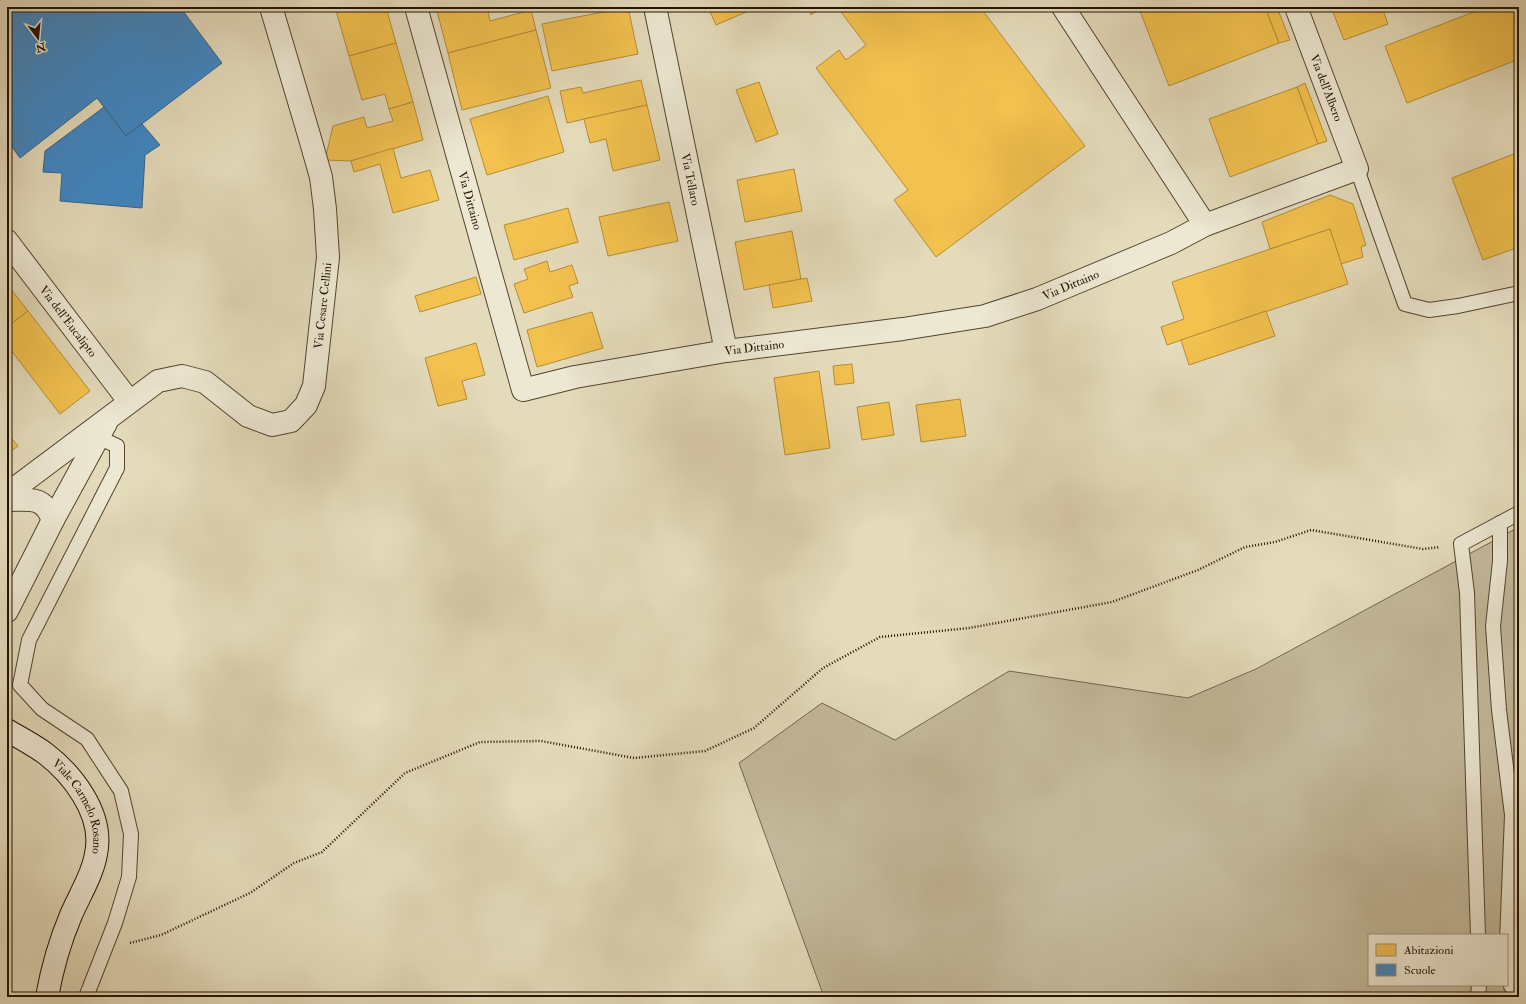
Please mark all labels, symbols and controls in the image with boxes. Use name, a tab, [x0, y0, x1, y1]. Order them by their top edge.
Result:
north arrow	[18, 18, 58, 58]
text: N	[33, 39, 48, 55]
street label: Via dell'Albero	[1306, 52, 1346, 124]
street label: Via Tellaro	[678, 152, 703, 207]
street label: Via Dittaino	[455, 170, 485, 232]
street label: Via Cesare Cellini	[311, 262, 335, 350]
street label: Via Dittaino	[1040, 266, 1101, 303]
street label: Via dell'Eucalipto	[36, 283, 100, 360]
street label: Via Dittaino	[724, 336, 785, 359]
street label: Viale Carmelo Rosano	[49, 756, 105, 855]
legend	[1368, 934, 1508, 986]
text: Abitazioni	[1403, 943, 1454, 958]
text: Scuole	[1404, 963, 1435, 978]

